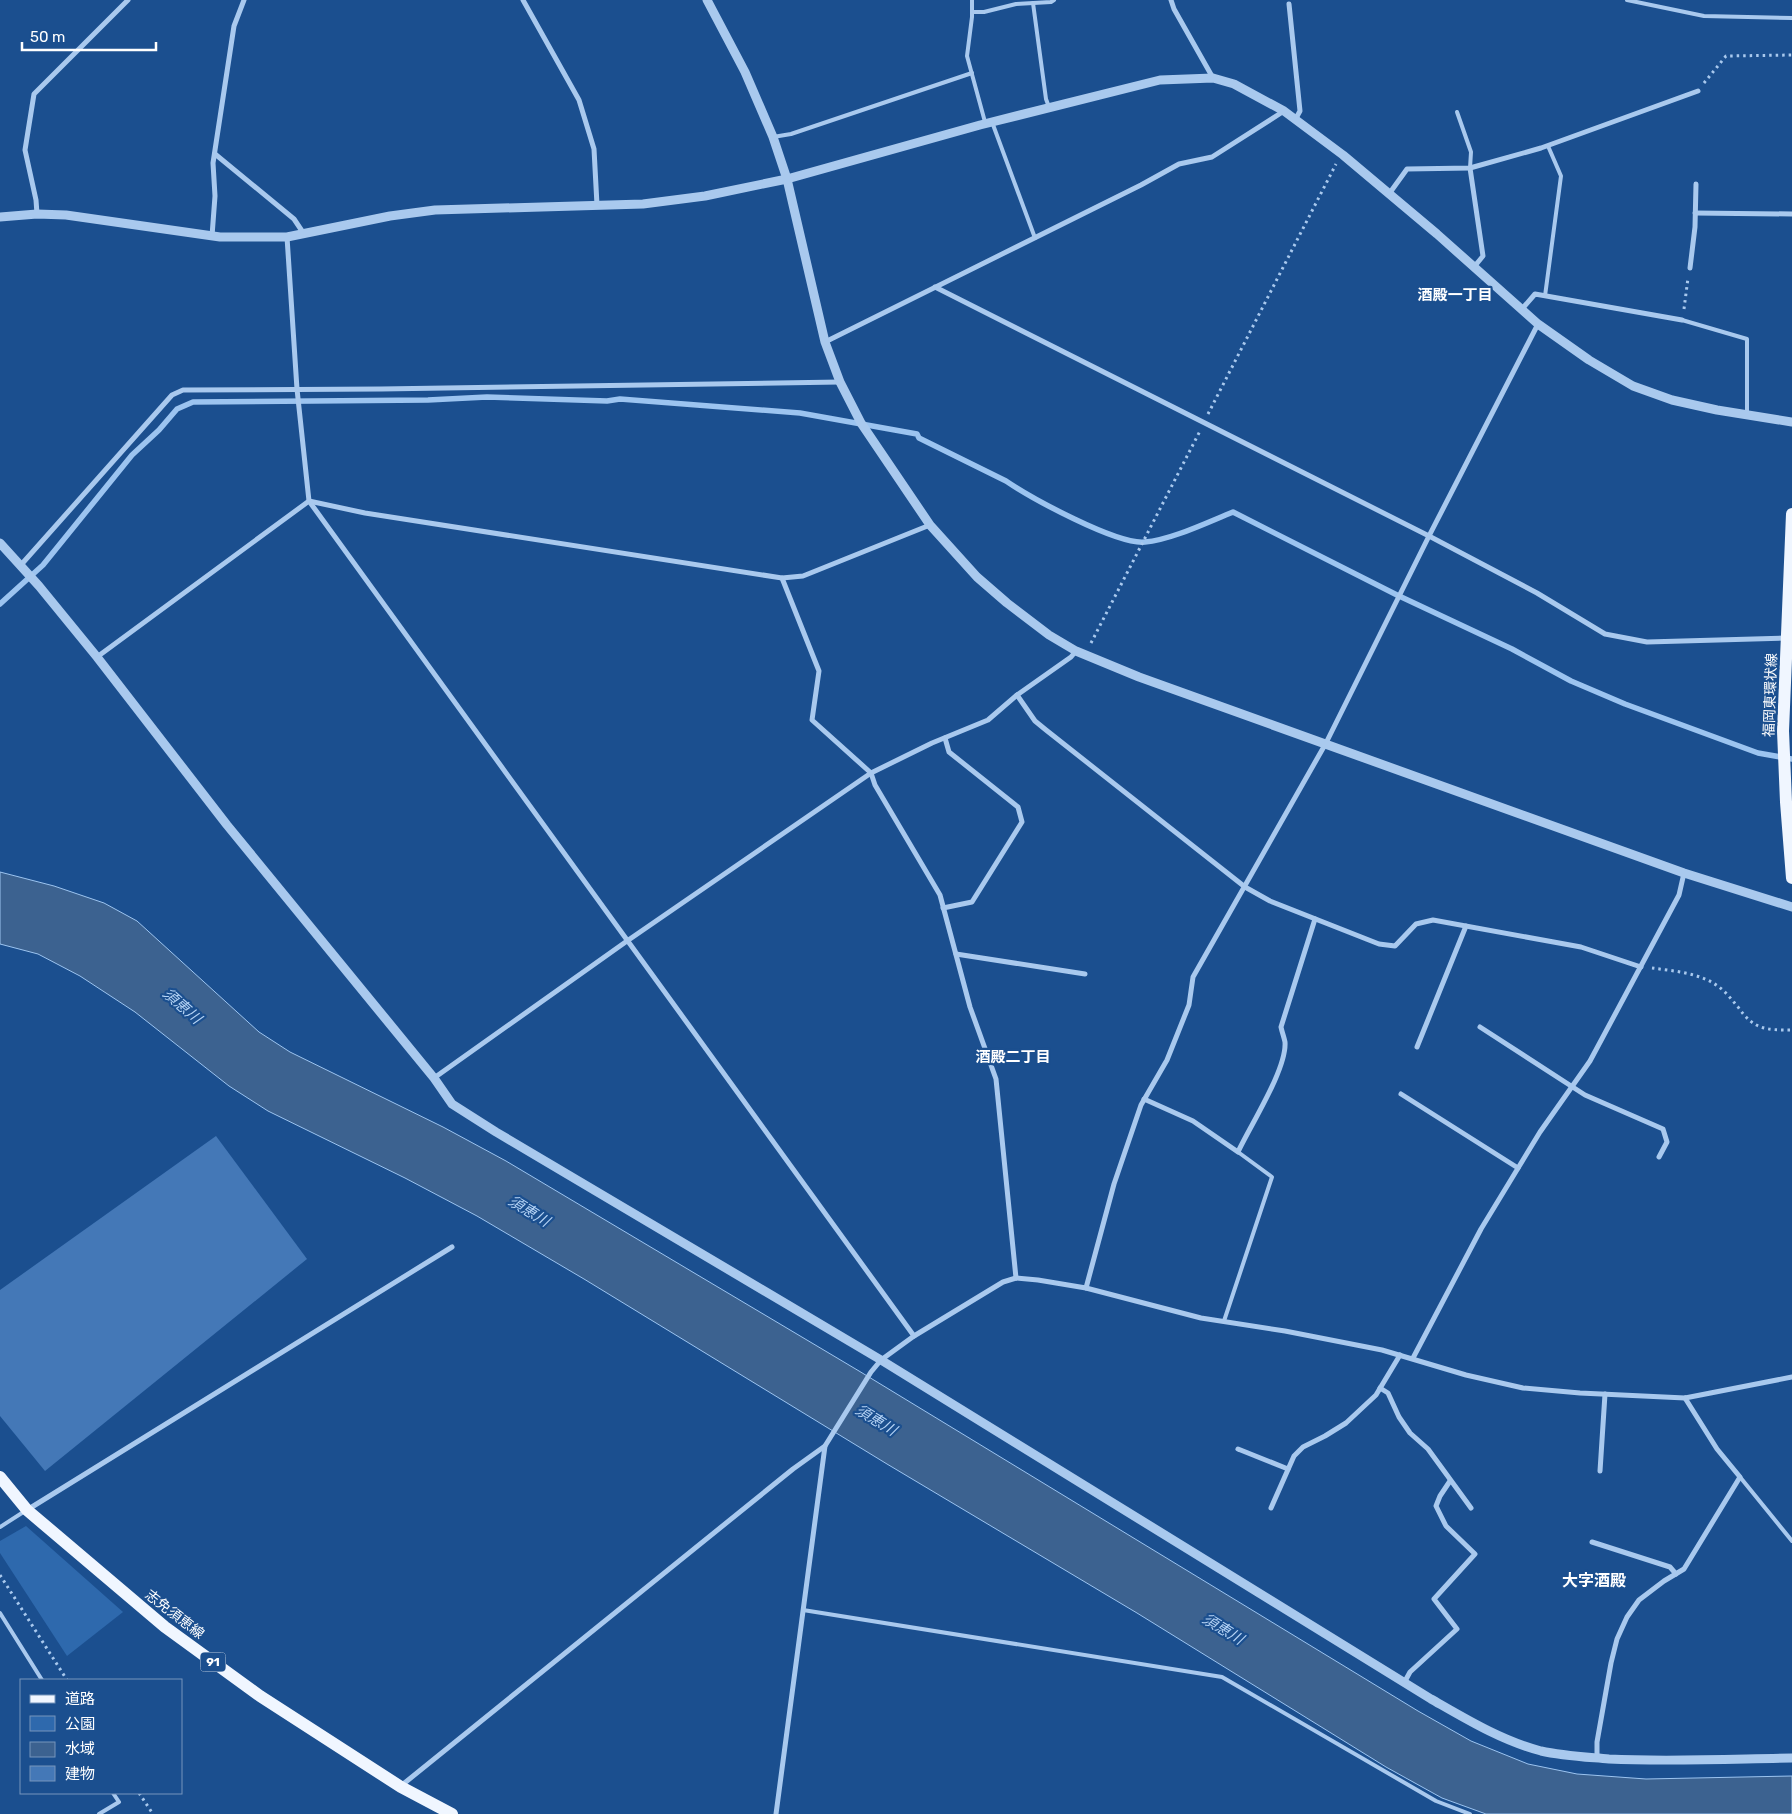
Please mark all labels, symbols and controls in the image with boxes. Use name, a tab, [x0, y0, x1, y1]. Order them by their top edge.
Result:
scale bar	[22, 20, 156, 52]
text: 50 m	[30, 28, 65, 46]
district label: 酒殿一丁目	[1417, 286, 1493, 304]
street label: 福岡東環状線	[1761, 653, 1780, 737]
water label: 須恵川	[159, 984, 206, 1029]
district label: 酒殿二丁目	[975, 1048, 1051, 1066]
water label: 須恵川	[505, 1192, 555, 1231]
water label: 須恵川	[852, 1401, 902, 1440]
district label: 大字酒殿	[1562, 1571, 1626, 1590]
street label: 志免須恵線	[142, 1586, 208, 1643]
water label: 須恵川	[1199, 1610, 1249, 1649]
road number: 91	[200, 1652, 226, 1671]
legend	[20, 1679, 182, 1794]
text: 道路	[65, 1690, 95, 1708]
text: 公園	[65, 1715, 95, 1733]
text: 水域	[65, 1740, 95, 1758]
text: 建物	[65, 1765, 95, 1783]

